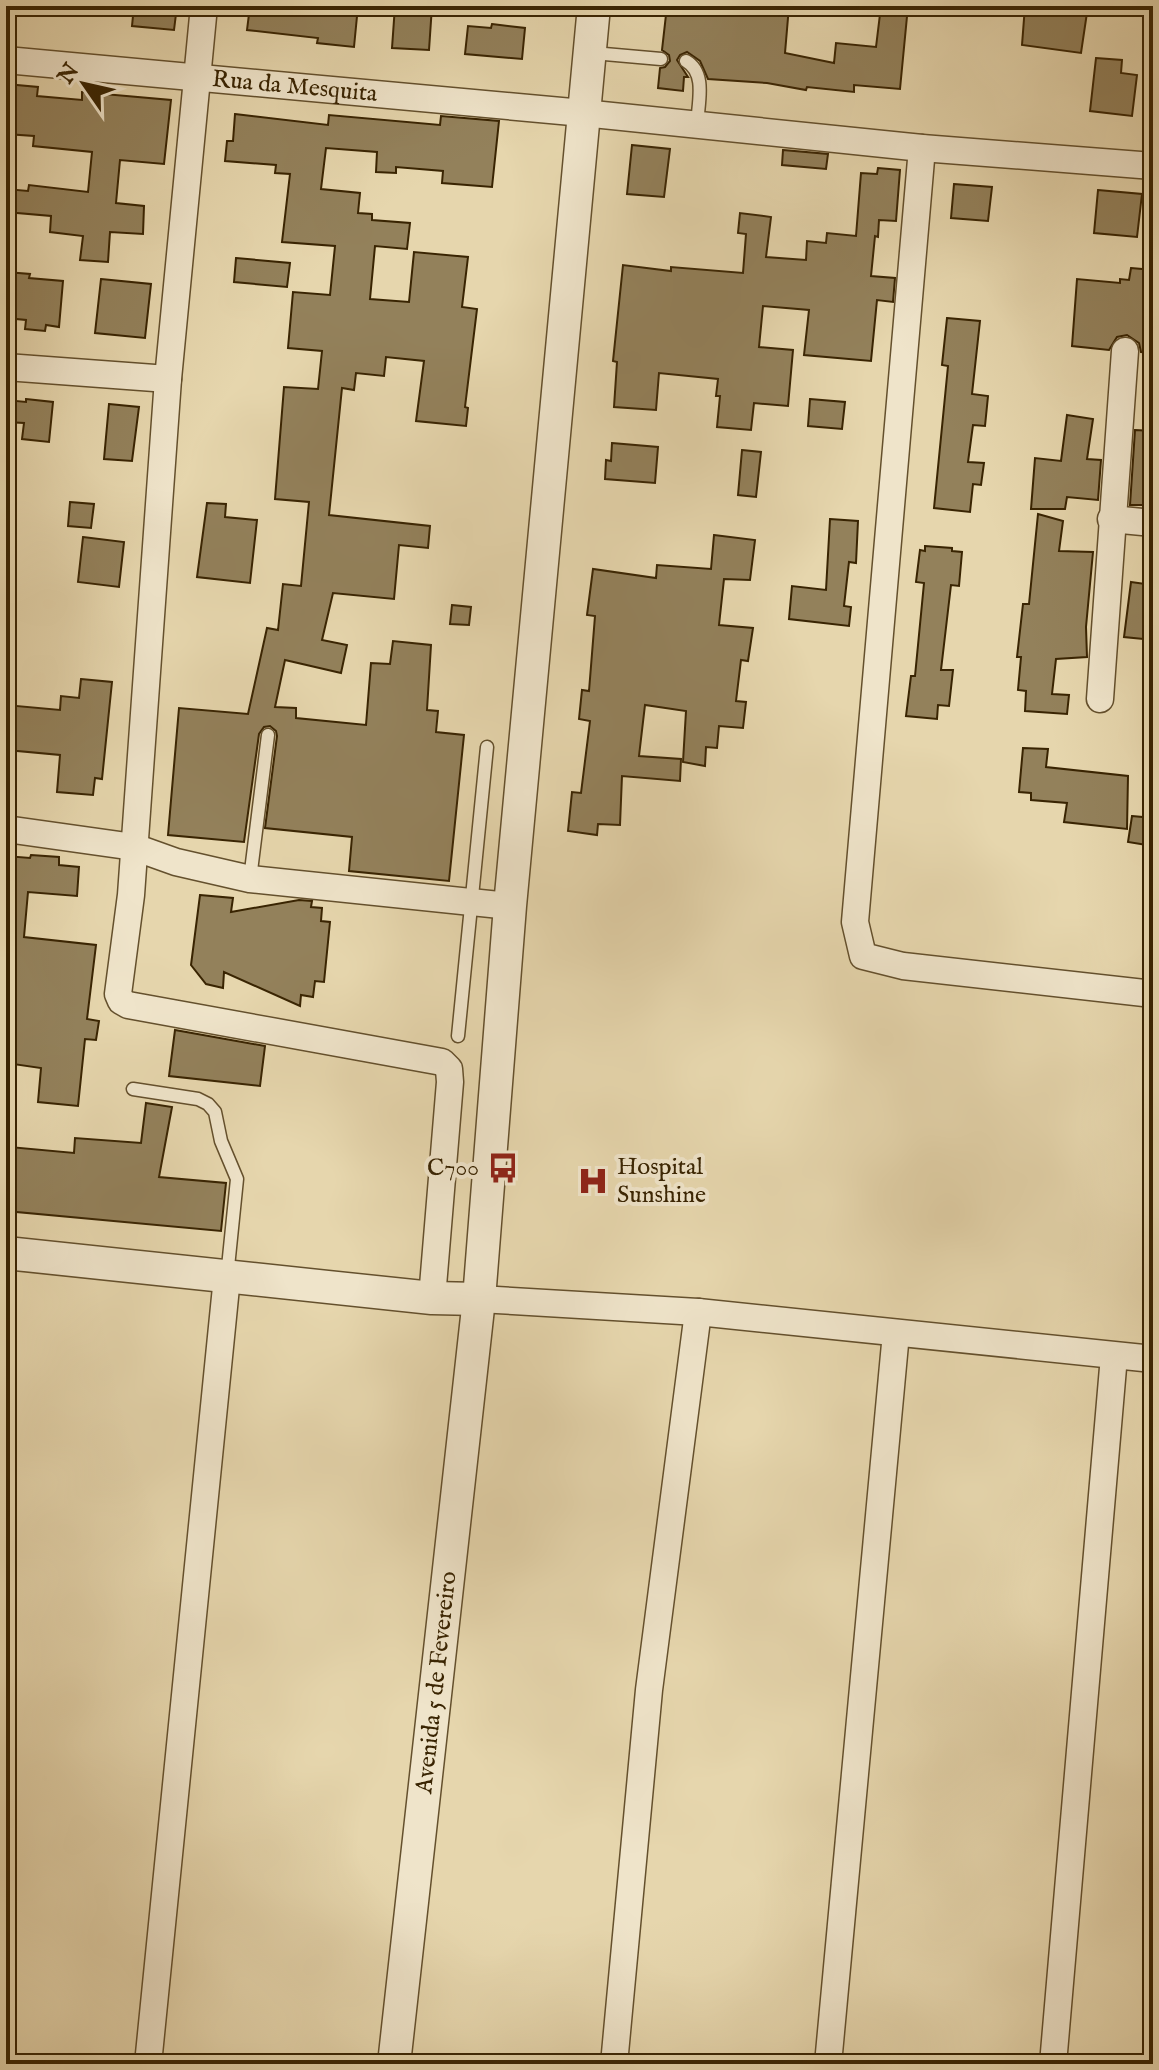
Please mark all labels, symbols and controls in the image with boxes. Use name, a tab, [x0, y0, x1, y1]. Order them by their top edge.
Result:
north arrow	[44, 44, 124, 124]
text: N	[52, 58, 86, 90]
street label: Rua da Mesquita	[211, 64, 379, 110]
bus stop icon: C700	[486, 1151, 520, 1185]
place label: Hospital Sunshine	[617, 1152, 706, 1211]
place label: C700	[427, 1153, 479, 1184]
hospital icon: Hospital Sunshine	[576, 1164, 610, 1198]
street label: Avenida 5 de Fevereiro	[409, 1570, 464, 1796]

